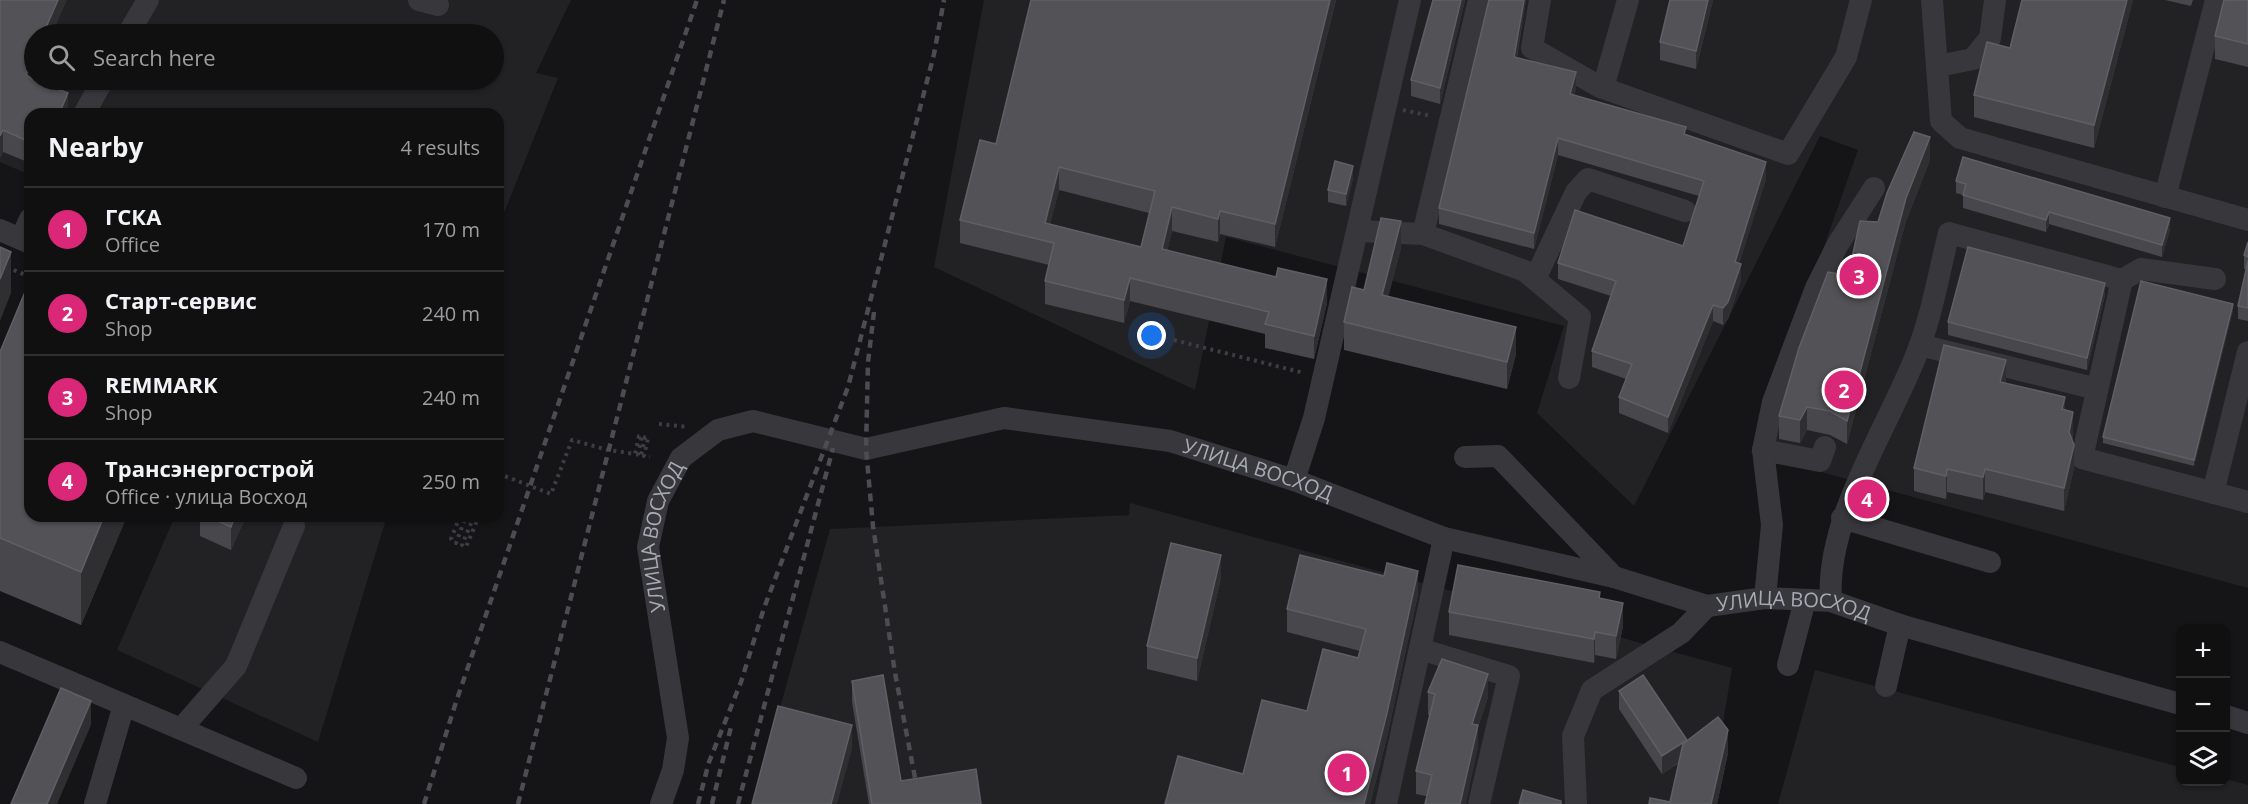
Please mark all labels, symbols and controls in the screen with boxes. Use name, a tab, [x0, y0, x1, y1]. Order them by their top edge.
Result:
search box	[24, 24, 504, 90]
icon: search	[45, 41, 78, 74]
text: Search here	[93, 42, 216, 72]
text: Nearby	[48, 129, 143, 165]
text: 4 results	[400, 134, 480, 161]
text: ГСКА	[105, 201, 161, 231]
text: 1	[62, 216, 73, 243]
text: 170 m	[422, 216, 480, 243]
text: Office	[105, 231, 160, 258]
pin: 3	[1840, 254, 1878, 298]
text: Старт-сервис	[105, 285, 257, 315]
text: 2	[62, 300, 73, 327]
text: 240 m	[422, 300, 480, 327]
text: Shop	[105, 315, 153, 342]
your location	[1137, 321, 1166, 350]
pin: 2	[1824, 368, 1864, 412]
text: REMMARK	[105, 369, 218, 399]
text: 3	[62, 384, 73, 411]
text: 240 m	[422, 384, 480, 411]
text: Shop	[105, 399, 153, 426]
street label: УЛИЦА ВОСХОД	[1180, 432, 1337, 507]
text: Трансэнергострой	[105, 453, 315, 483]
street label: УЛИЦА ВОСХОД	[634, 456, 690, 614]
text: 4	[62, 468, 73, 495]
text: 250 m	[422, 468, 480, 495]
pin: 4	[1848, 476, 1886, 522]
text: Office · улица Восход	[105, 483, 307, 510]
street label: УЛИЦА ВОСХОД	[1715, 584, 1875, 627]
map controls	[2176, 624, 2230, 786]
button: +	[2176, 624, 2230, 678]
button: −	[2176, 678, 2230, 732]
button: layers	[2176, 732, 2230, 786]
pin: 1	[1328, 750, 1366, 796]

